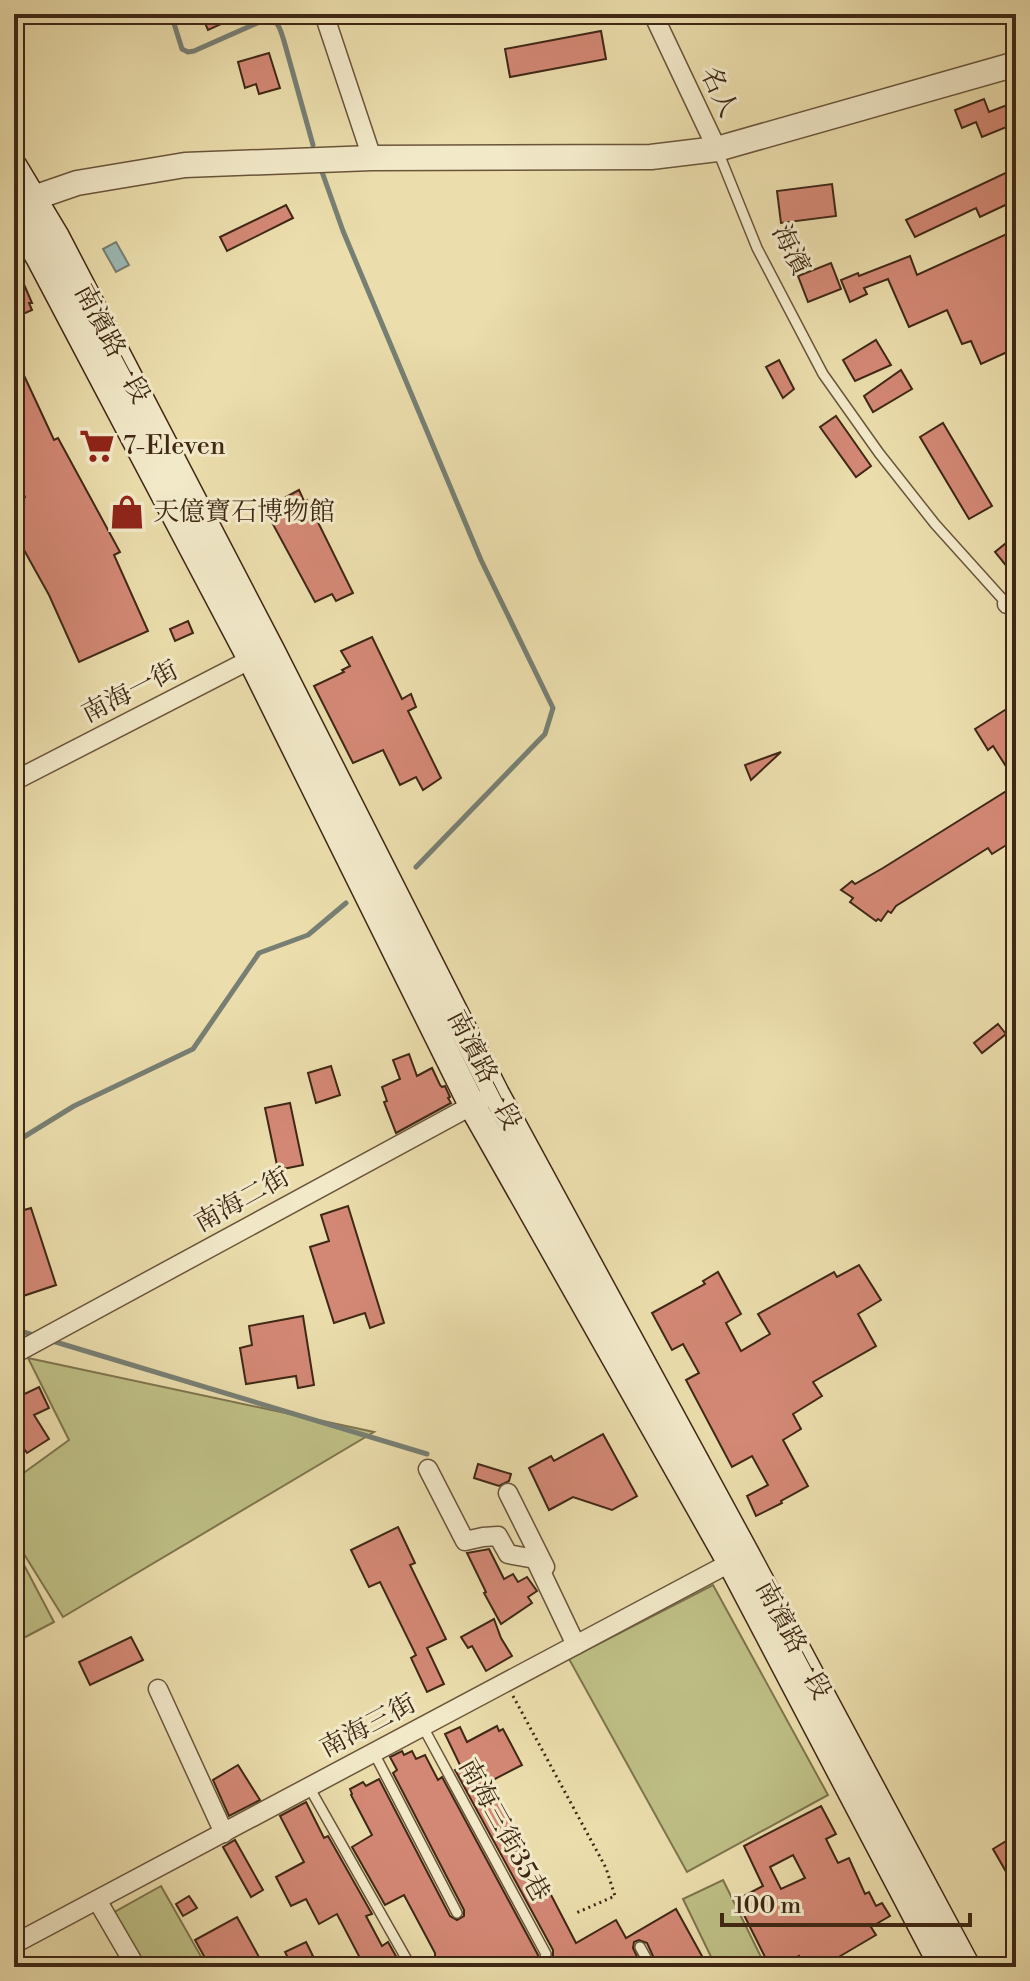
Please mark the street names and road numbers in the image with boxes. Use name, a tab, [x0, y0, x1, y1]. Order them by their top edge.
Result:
street label: 名人	[694, 62, 744, 122]
street label: 海濱	[765, 220, 817, 280]
street label: 南濱路一段	[67, 279, 157, 409]
street label: 南海一街	[76, 654, 184, 730]
street label: 南濱路一段	[440, 1005, 528, 1135]
street label: 南海二街	[189, 1161, 295, 1239]
street label: 南濱路一段	[748, 1575, 838, 1705]
street label: 南海三街	[315, 1687, 421, 1765]
street label: 南海三街35巷	[452, 1753, 556, 1907]

